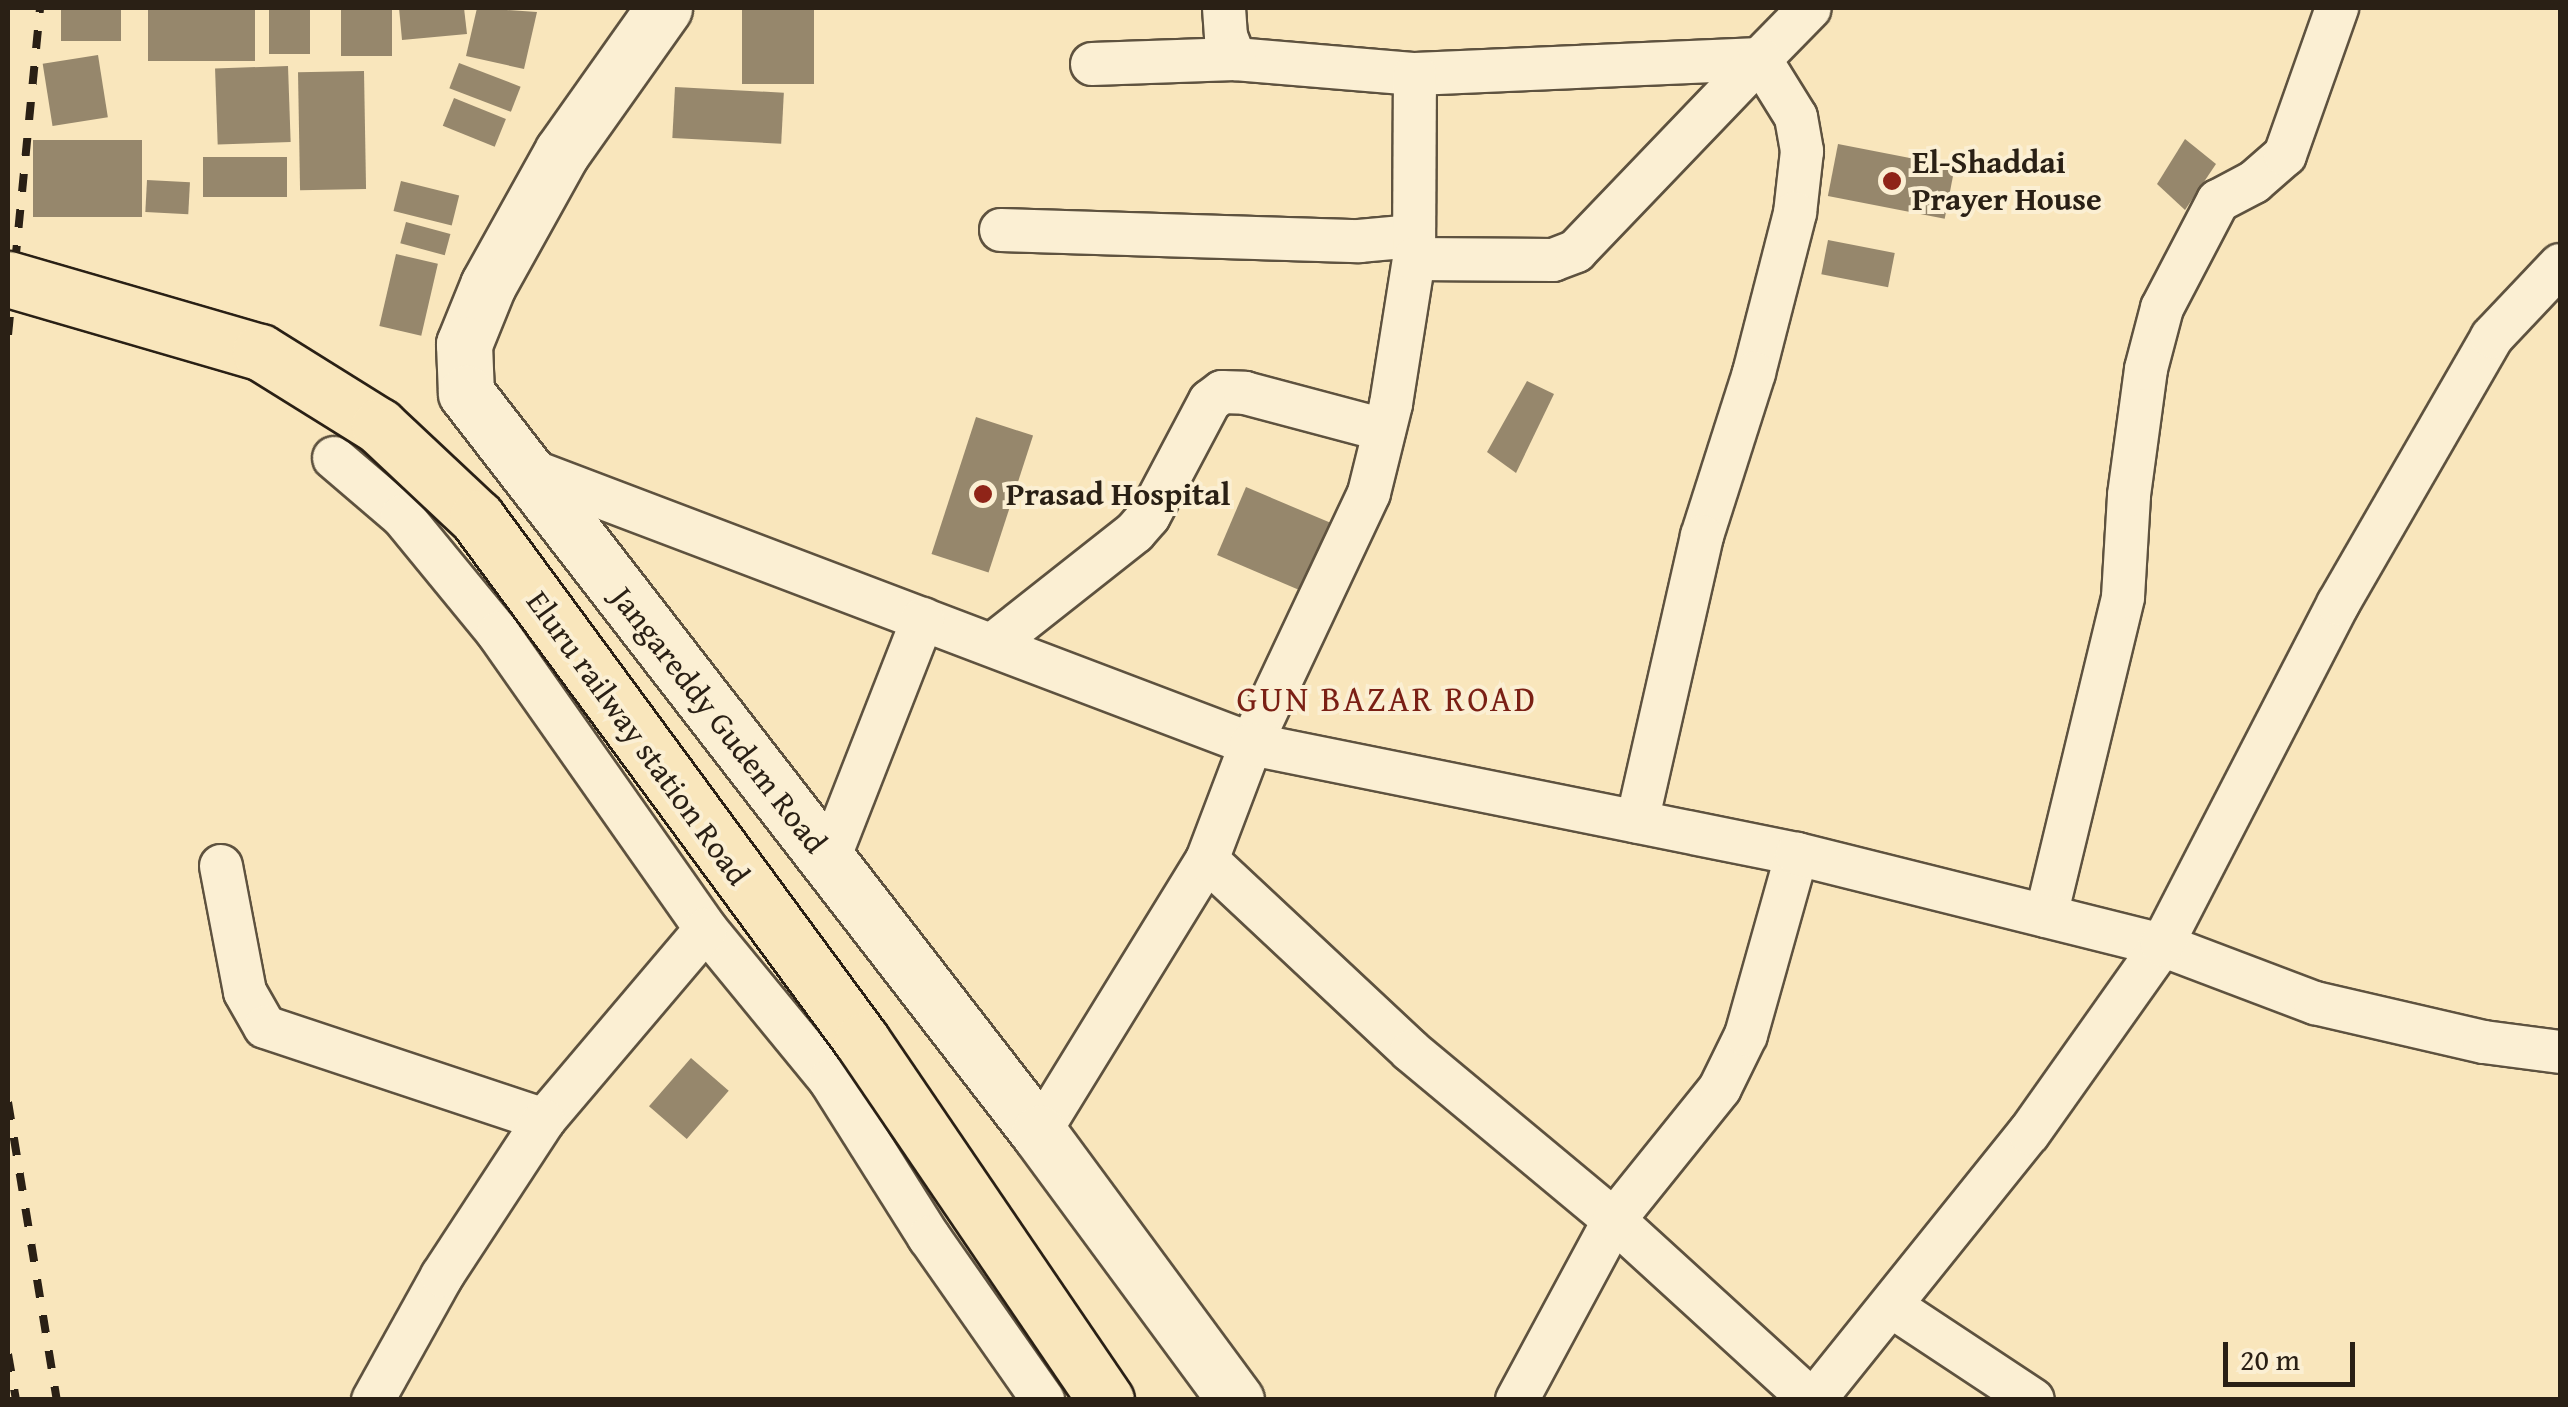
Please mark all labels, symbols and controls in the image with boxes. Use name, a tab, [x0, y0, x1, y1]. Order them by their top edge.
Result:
place label: El-Shaddai Prayer House	[1912, 144, 2102, 219]
marker: El-Shaddai Prayer House	[1881, 170, 1903, 192]
place label: Prasad Hospital	[1006, 475, 1230, 513]
marker: Prasad Hospital	[970, 481, 996, 507]
street label: Jangareddy Gudem Road	[603, 579, 835, 861]
street label: Eluru railway station Road	[518, 583, 758, 893]
district label: GUN BAZAR ROAD	[1237, 678, 1537, 720]
scale bar	[2228, 1322, 2360, 1384]
text: 20 m	[2240, 1337, 2300, 1381]

